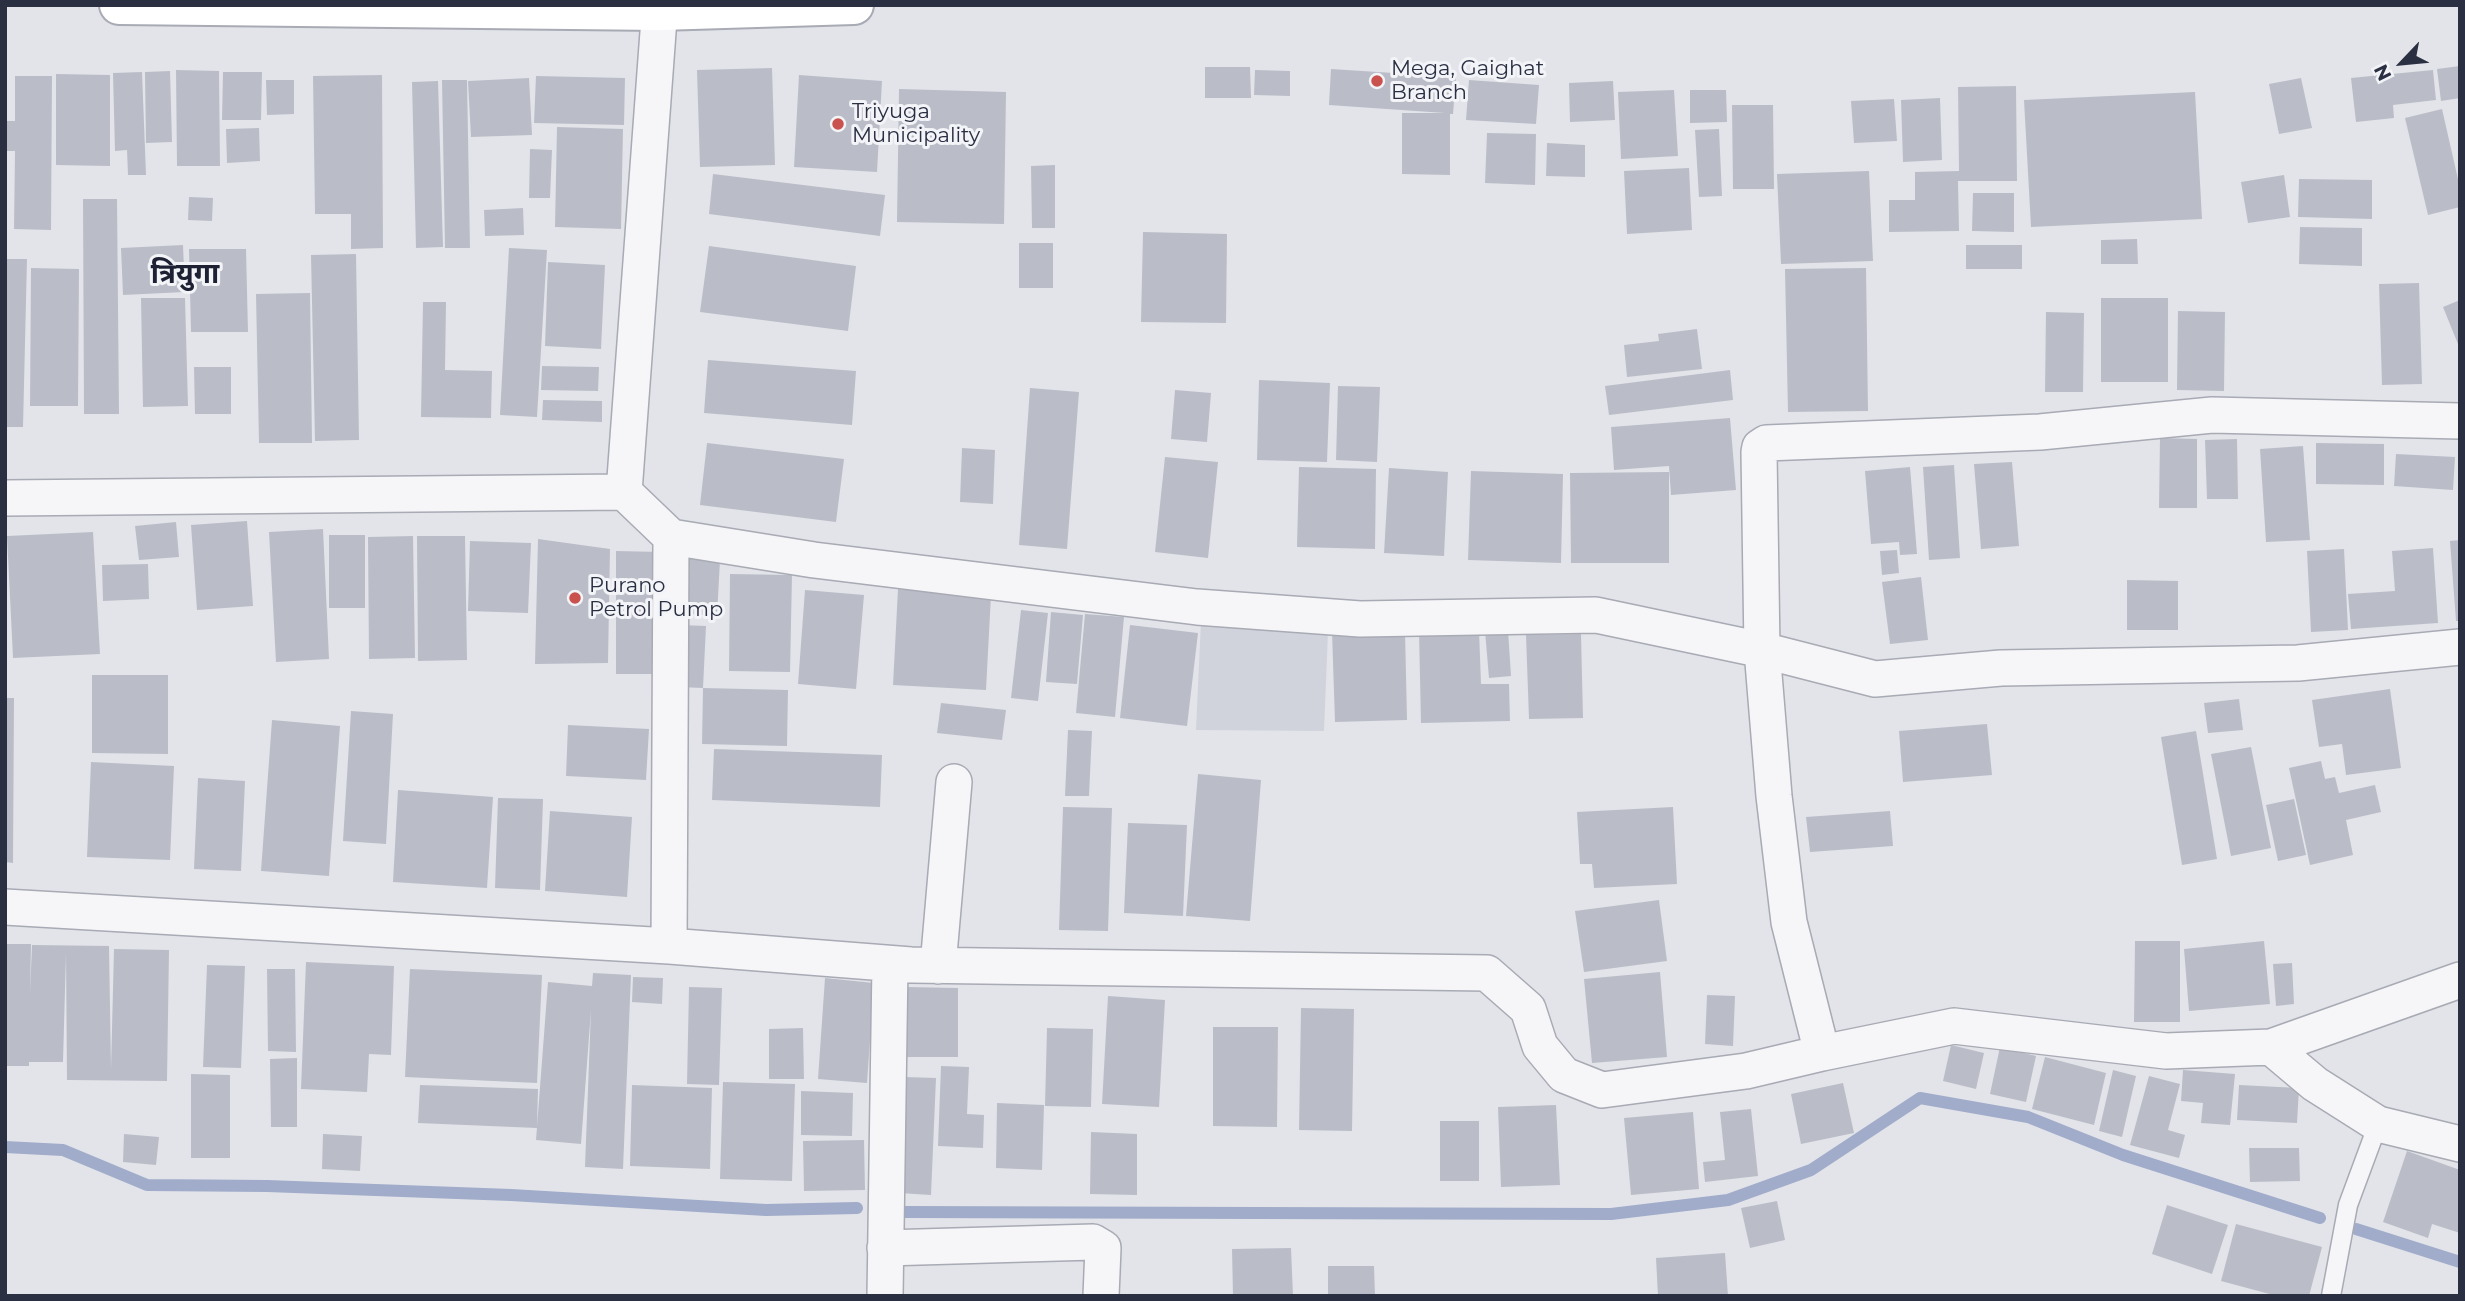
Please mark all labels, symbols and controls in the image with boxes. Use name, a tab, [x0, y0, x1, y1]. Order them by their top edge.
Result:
north arrow	[2367, 28, 2437, 98]
place label: Mega, Gaighat Branch	[1391, 56, 1544, 106]
text: N	[2369, 60, 2396, 84]
marker: Mega, Gaighat Branch	[1369, 73, 1385, 89]
place label: Triyuga Municipality	[852, 99, 980, 149]
marker: Triyuga Municipality	[830, 116, 846, 132]
district label: त्रियुगा	[151, 258, 219, 292]
place label: Purano Petrol Pump	[589, 573, 723, 623]
marker: Purano Petrol Pump	[567, 590, 583, 606]

